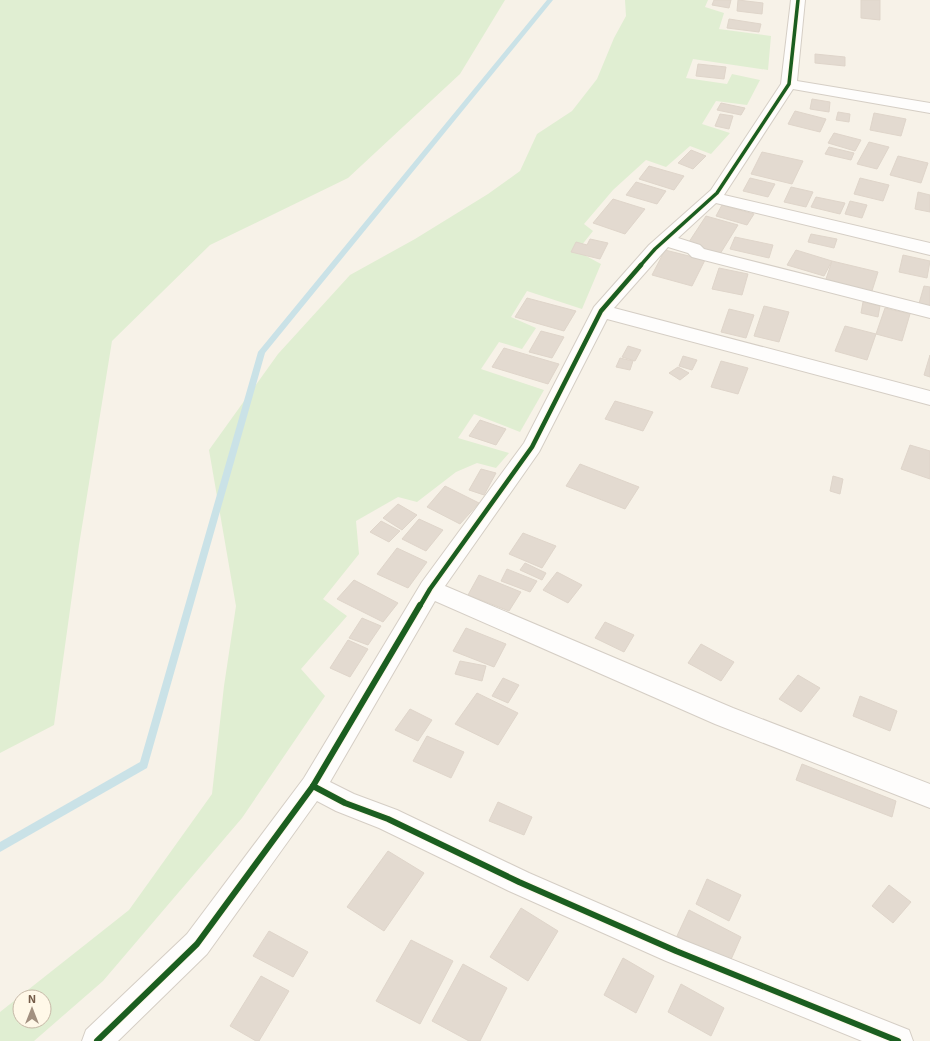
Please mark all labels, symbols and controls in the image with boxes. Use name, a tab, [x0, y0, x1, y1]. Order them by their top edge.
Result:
north arrow	[12, 989, 52, 1029]
text: N	[28, 992, 36, 1005]

